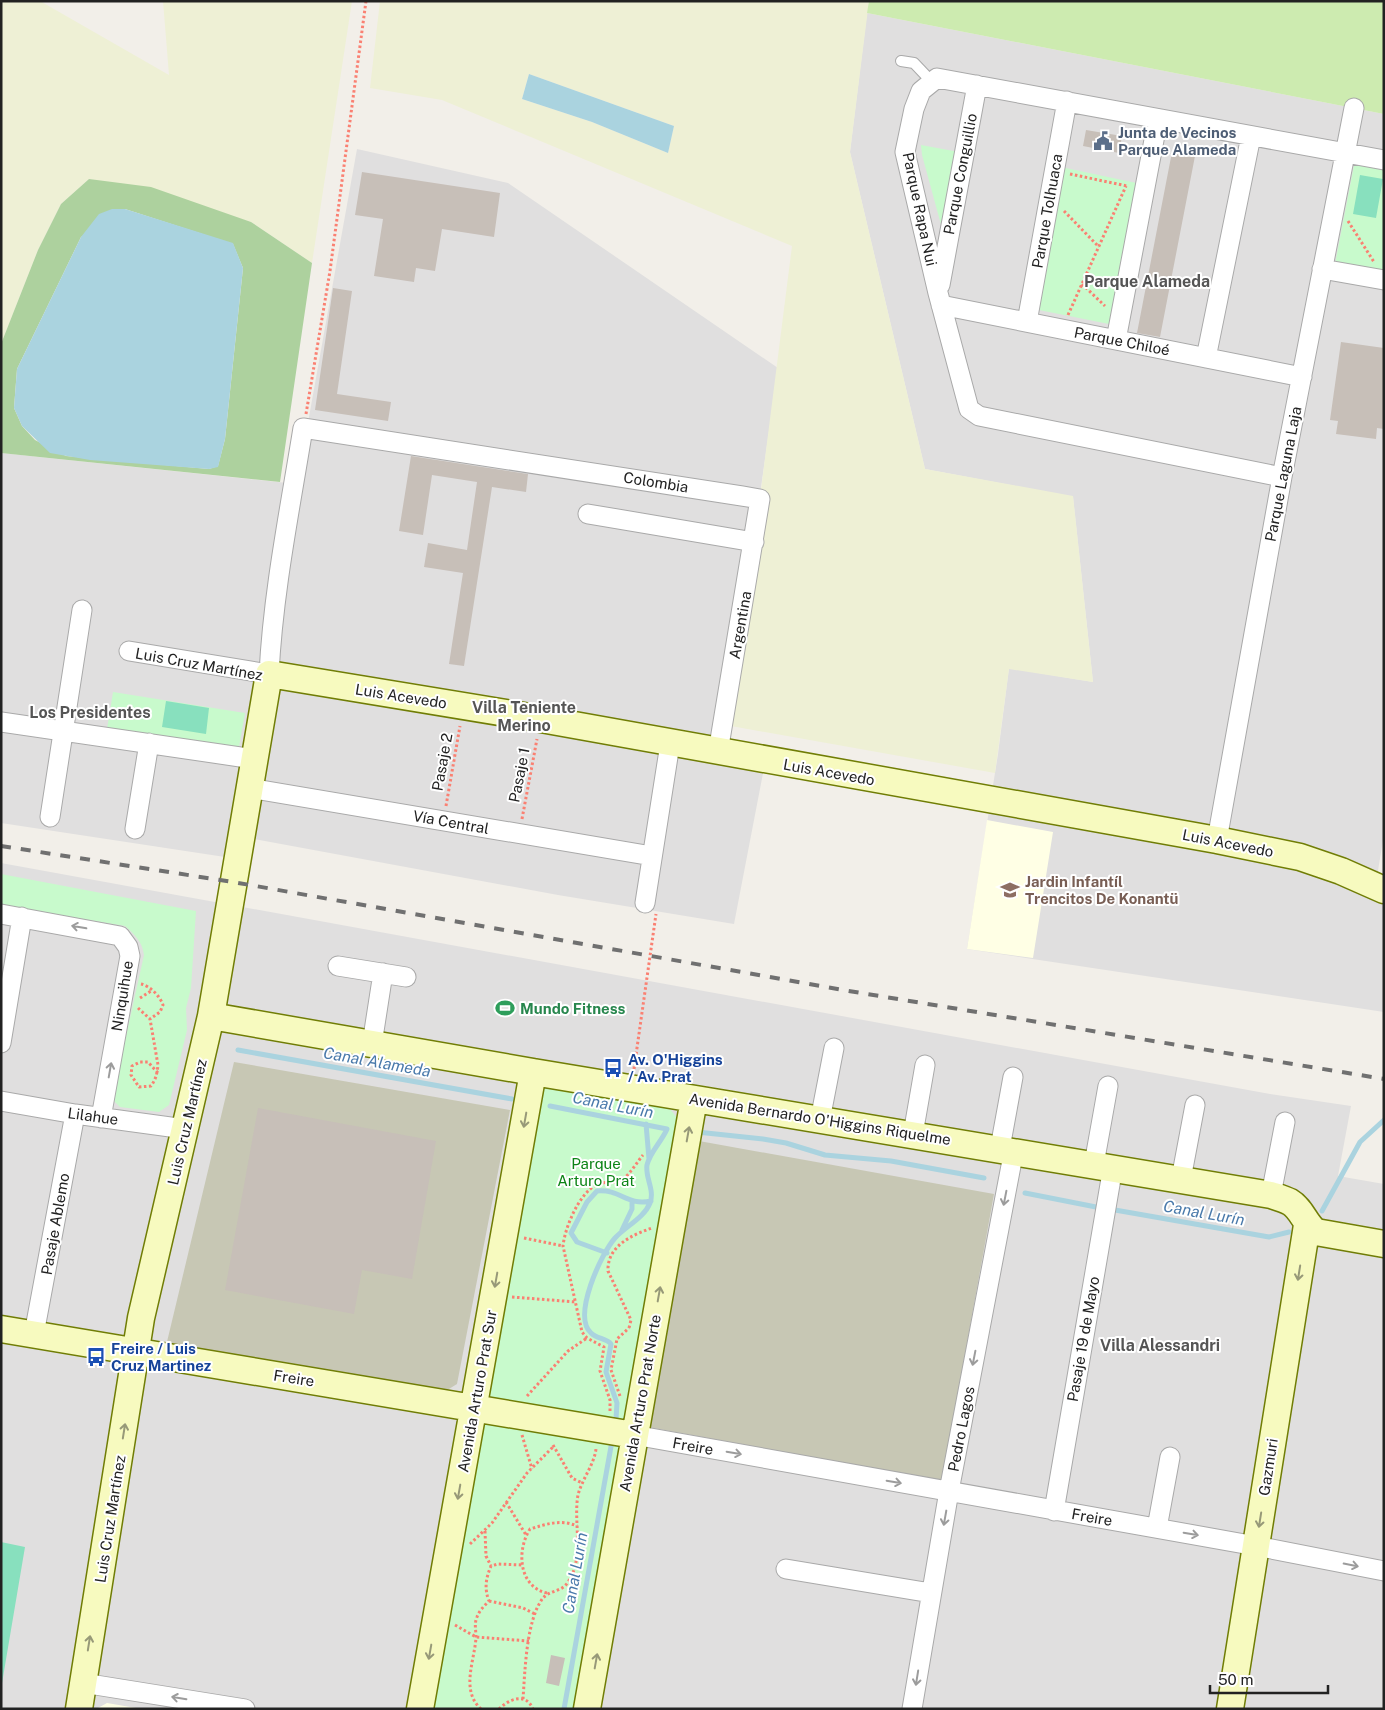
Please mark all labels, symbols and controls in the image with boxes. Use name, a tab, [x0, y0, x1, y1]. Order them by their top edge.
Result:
street label: Parque Conguillio	[940, 112, 980, 236]
place label: Junta de Vecinos Parque Alameda	[1118, 124, 1237, 158]
public building icon: Junta de Vecinos Parque Alameda	[1092, 130, 1114, 152]
street label: Parque Rapa Nui	[900, 150, 940, 268]
street label: Parque Tolhuaca	[1029, 152, 1065, 270]
district label: Parque Alameda	[1084, 272, 1210, 291]
street label: Parque Chiloé	[1073, 323, 1171, 359]
street label: Parque Laguna Laja	[1262, 405, 1304, 543]
street label: Colombia	[622, 468, 690, 496]
street label: Argentina	[726, 590, 754, 660]
street label: Luis Cruz Martínez	[134, 644, 264, 684]
street label: Luis Acevedo	[354, 680, 448, 712]
district label: Villa Teniente Merino	[472, 698, 576, 735]
district label: Los Presidentes	[29, 703, 151, 722]
street label: Pasaje 2	[429, 732, 455, 792]
street label: Pasaje 1	[505, 746, 533, 804]
street label: Luis Acevedo	[782, 756, 876, 788]
street label: Vía Central	[412, 807, 490, 837]
street label: Luis Acevedo	[1181, 826, 1275, 860]
place label: Jardin Infantíl Trencitos De Konantü	[1025, 873, 1178, 907]
school or university icon: Jardin Infantíl Trencitos De Konantü	[999, 879, 1021, 901]
one-way arrow	[72, 922, 88, 932]
street label: Ninquihue	[108, 960, 136, 1032]
sports icon: Mundo Fitness	[494, 997, 516, 1019]
place label: Mundo Fitness	[520, 1000, 626, 1017]
water label: Canal Alameda	[322, 1043, 432, 1081]
place label: Av. O'Higgins / Av. Prat	[628, 1051, 723, 1085]
street label: Luis Cruz Martínez	[164, 1057, 210, 1187]
bus stop icon: Av. O'Higgins / Av. Prat	[602, 1057, 624, 1079]
one-way arrow	[105, 1062, 115, 1078]
water label: Canal Lurín	[571, 1088, 655, 1122]
street label: Avenida Bernardo O'Higgins Riquelme	[688, 1090, 952, 1148]
street label: Lilahue	[67, 1104, 119, 1128]
one-way arrow	[519, 1112, 529, 1128]
one-way arrow	[683, 1126, 693, 1142]
park label: Parque Arturo Prat	[557, 1155, 635, 1189]
street label: Pasaje Ablemo	[38, 1172, 72, 1276]
one-way arrow	[999, 1190, 1009, 1206]
water label: Canal Lurín	[1162, 1197, 1246, 1230]
one-way arrow	[1294, 1265, 1304, 1281]
one-way arrow	[491, 1272, 501, 1288]
street label: Pasaje 19 de Mayo	[1064, 1275, 1102, 1403]
one-way arrow	[655, 1286, 665, 1302]
street label: Avenida Arturo Prat Sur	[454, 1308, 500, 1474]
street label: Avenida Arturo Prat Norte	[616, 1313, 664, 1493]
district label: Villa Alessandri	[1100, 1336, 1220, 1355]
place label: Freire / Luis Cruz Martinez	[111, 1340, 211, 1374]
bus stop icon: Freire / Luis Cruz Martinez	[85, 1346, 107, 1368]
one-way arrow	[969, 1350, 979, 1366]
street label: Freire	[272, 1366, 316, 1390]
street label: Pedro Lagos	[944, 1385, 978, 1473]
one-way arrow	[119, 1424, 129, 1440]
street label: Freire	[671, 1434, 715, 1458]
street label: Gazmuri	[1255, 1437, 1281, 1497]
one-way arrow	[725, 1449, 741, 1459]
street label: Luis Cruz Martínez	[92, 1454, 128, 1584]
one-way arrow	[885, 1477, 901, 1487]
one-way arrow	[453, 1484, 463, 1500]
street label: Freire	[1070, 1505, 1114, 1529]
one-way arrow	[939, 1509, 949, 1525]
one-way arrow	[1254, 1512, 1264, 1528]
one-way arrow	[1183, 1530, 1199, 1540]
water label: Canal Lurín	[559, 1531, 592, 1615]
one-way arrow	[1343, 1560, 1359, 1570]
one-way arrow	[85, 1636, 95, 1652]
one-way arrow	[425, 1644, 435, 1660]
one-way arrow	[591, 1653, 601, 1669]
scale bar	[1210, 1662, 1328, 1694]
one-way arrow	[912, 1670, 922, 1686]
text: 50 m	[1218, 1671, 1253, 1688]
one-way arrow	[172, 1693, 188, 1703]

